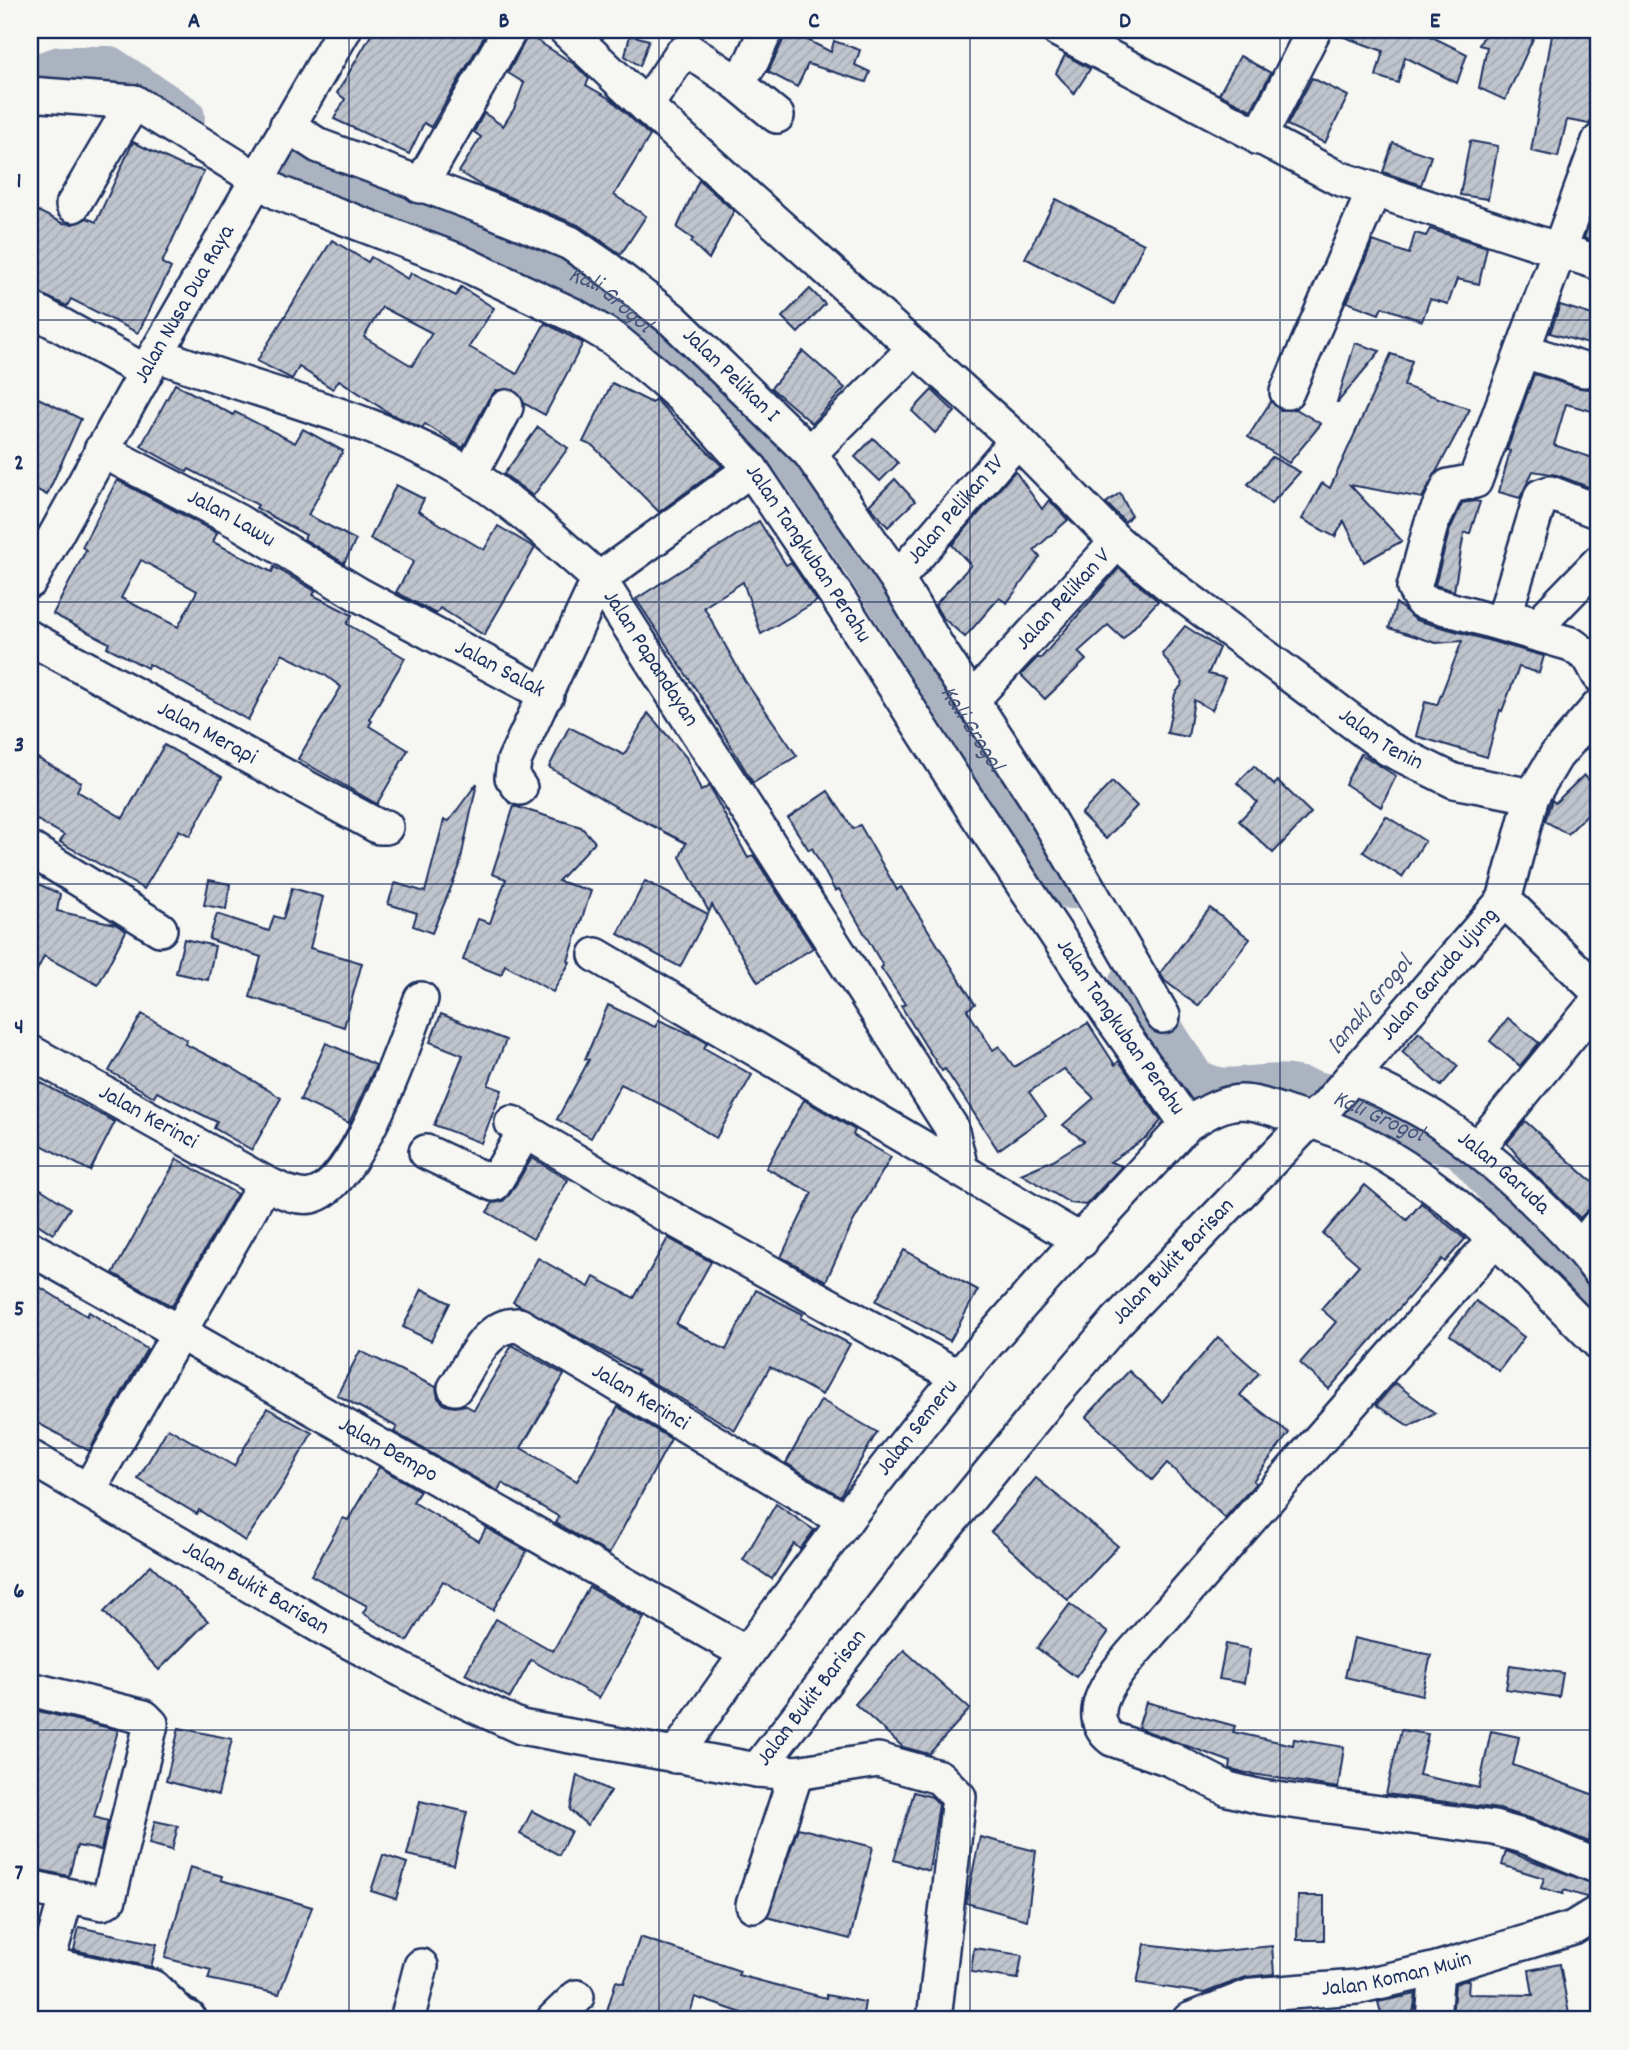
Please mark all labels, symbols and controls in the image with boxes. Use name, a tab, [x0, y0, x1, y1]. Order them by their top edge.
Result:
text: A	[188, 6, 200, 39]
text: B	[499, 6, 510, 39]
text: C	[808, 6, 820, 39]
text: D	[1119, 6, 1131, 39]
text: E	[1430, 6, 1441, 39]
text: 1	[16, 166, 22, 199]
street label: Jalan Nusa Dua Raya	[126, 218, 244, 390]
water label: Kali Grogol	[563, 259, 660, 344]
street label: Jalan Pelikan I	[674, 320, 787, 431]
text: 2	[14, 448, 24, 481]
street label: Jalan Pelikan IV	[900, 448, 1013, 572]
street label: Jalan Tangkuban Perahu	[736, 458, 879, 650]
street label: Jalan Lawu	[181, 481, 281, 557]
street label: Jalan Pelikan V	[1008, 541, 1120, 658]
street label: Jalan Papandayan	[594, 584, 707, 734]
street label: Jalan Salak	[448, 632, 550, 707]
water label: Kali Grogol	[930, 679, 1012, 781]
street label: Jalan Merapi	[151, 693, 263, 774]
street label: Jalan Tenin	[1331, 700, 1428, 780]
text: 3	[14, 730, 24, 763]
street label: Jalan Garuda Ujung	[1373, 901, 1507, 1049]
street label: Jalan Tangkuban Perahu	[1047, 932, 1193, 1123]
water label: [anak] Grogol	[1320, 947, 1424, 1061]
text: 4	[14, 1012, 24, 1045]
street label: Jalan Kerinci	[92, 1077, 204, 1159]
water label: Kali Grogol	[1328, 1083, 1430, 1154]
street label: Jalan Garuda	[1450, 1123, 1558, 1224]
street label: Jalan Bukit Barisan	[1105, 1191, 1243, 1333]
text: 5	[14, 1294, 24, 1327]
street label: Jalan Kerinci	[585, 1356, 695, 1440]
street label: Jalan Semeru	[868, 1372, 967, 1484]
street label: Jalan Dempo	[332, 1409, 444, 1492]
street label: Jalan Bukit Barisan	[176, 1533, 335, 1644]
text: 6	[13, 1576, 25, 1609]
street label: Jalan Bukit Barisan	[749, 1623, 875, 1774]
text: 7	[15, 1858, 24, 1891]
street label: Jalan Koman Muin	[1320, 1943, 1476, 2006]

